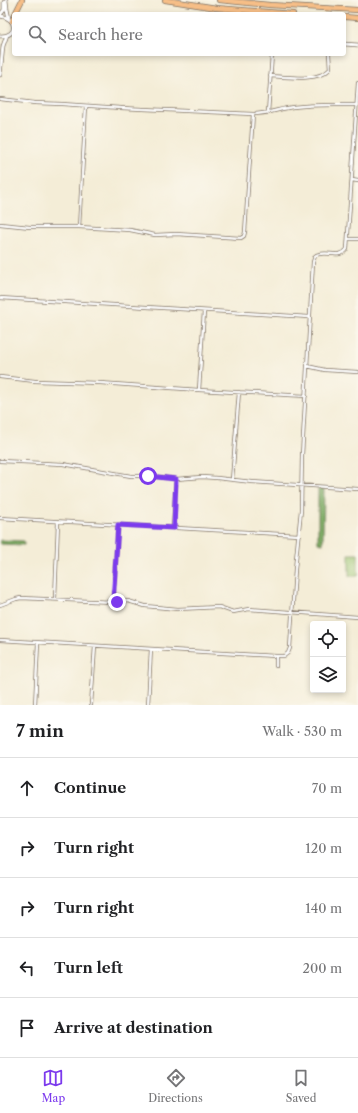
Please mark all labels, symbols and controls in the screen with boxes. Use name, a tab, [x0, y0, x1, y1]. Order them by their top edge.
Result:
search box	[12, 12, 346, 56]
icon: search	[26, 23, 48, 45]
text: Search here	[58, 25, 143, 44]
route start	[139, 467, 157, 485]
route end	[108, 593, 126, 611]
map controls	[310, 621, 346, 693]
button: locate	[310, 621, 346, 657]
button: layers	[310, 657, 346, 693]
text: 7 min	[16, 721, 64, 741]
text: Walk · 530 m	[262, 723, 342, 739]
icon: ahead	[16, 777, 38, 799]
text: Continue	[54, 778, 126, 797]
text: 70 m	[312, 780, 342, 796]
icon: right	[16, 837, 38, 859]
text: Turn right	[54, 838, 134, 857]
text: 120 m	[305, 840, 342, 856]
icon: right	[16, 897, 38, 919]
text: Turn right	[54, 898, 134, 917]
text: 140 m	[305, 900, 342, 916]
icon: left	[16, 957, 38, 979]
text: Turn left	[54, 958, 123, 977]
text: 200 m	[302, 960, 342, 976]
icon: arrive	[16, 1017, 38, 1039]
text: Arrive at destination	[54, 1018, 213, 1037]
tab: Map	[42, 1067, 65, 1105]
tab: Directions	[148, 1067, 203, 1105]
tab: Saved	[286, 1067, 316, 1105]

